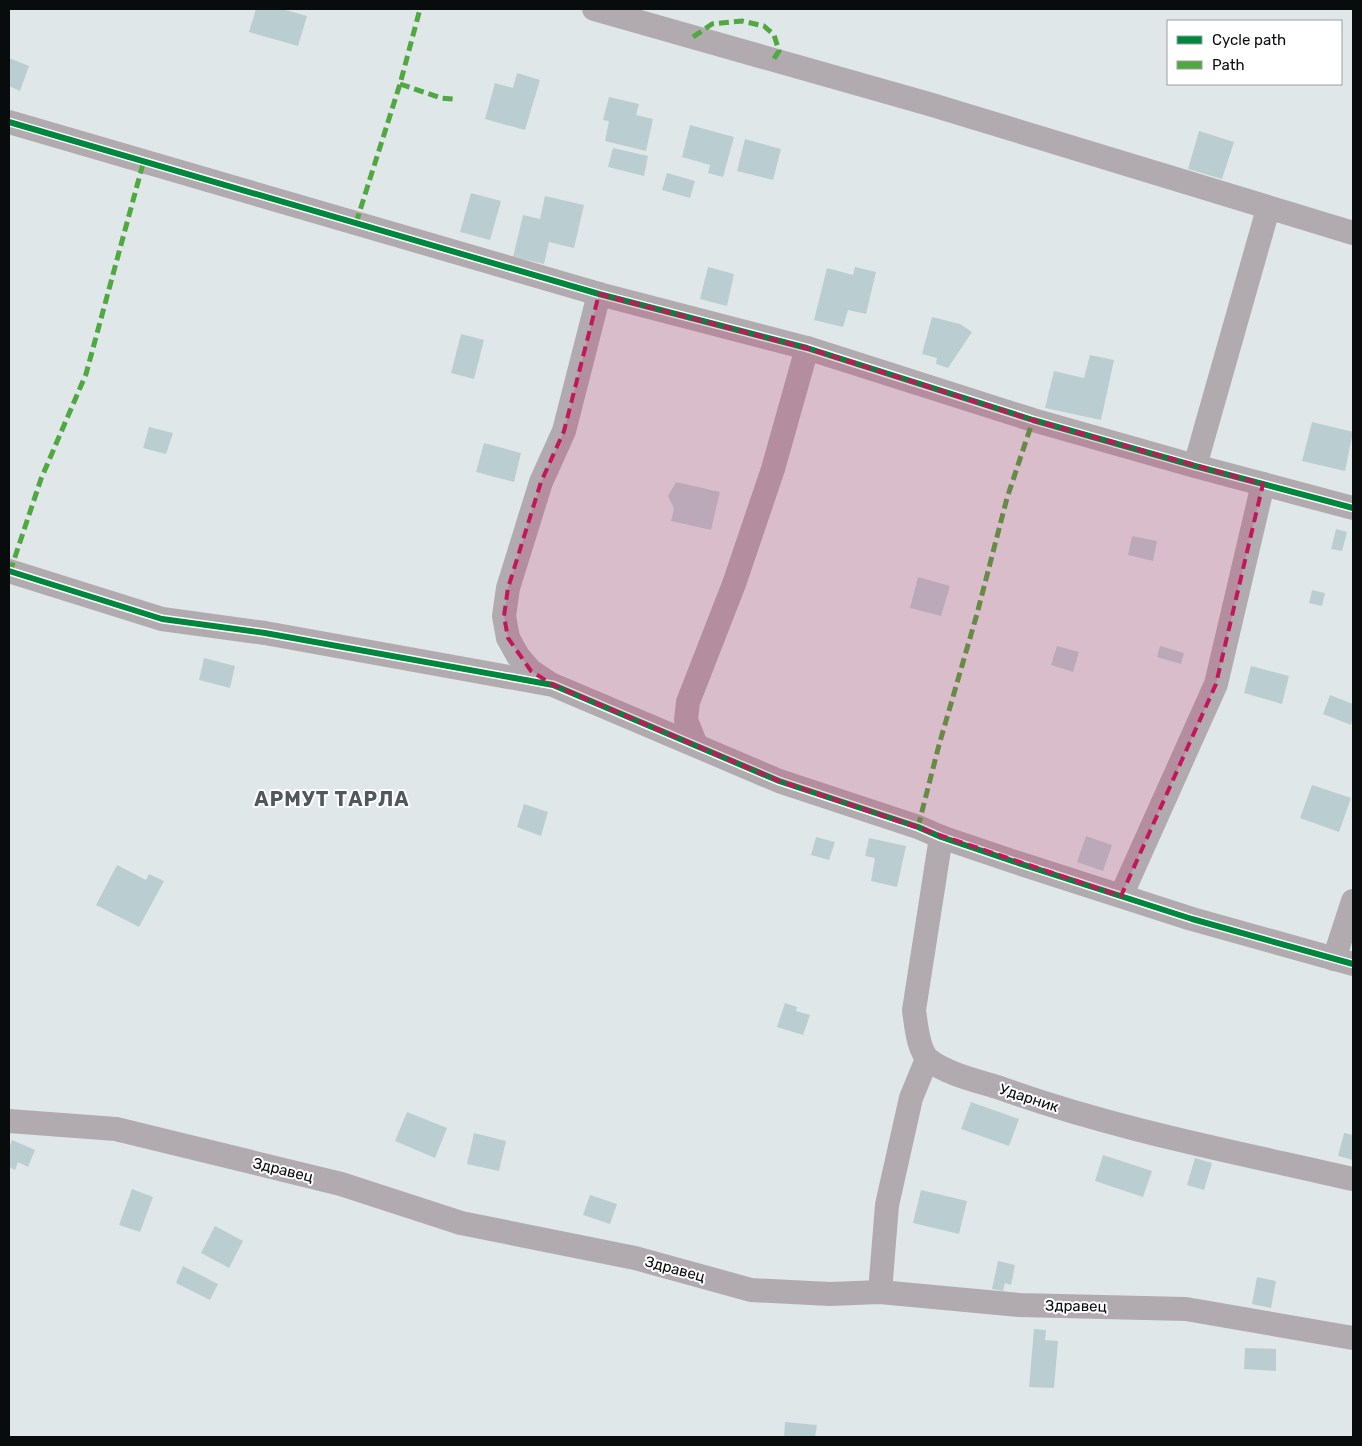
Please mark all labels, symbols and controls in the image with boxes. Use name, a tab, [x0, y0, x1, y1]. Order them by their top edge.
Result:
legend	[1167, 20, 1342, 85]
text: Cycle path	[1212, 31, 1286, 49]
text: Path	[1212, 56, 1245, 74]
district label: АРМУТ ТАРЛА	[254, 787, 410, 811]
street label: Ударник	[997, 1080, 1061, 1116]
street label: Здравец	[251, 1154, 315, 1186]
street label: Здравец	[643, 1252, 707, 1286]
street label: Здравец	[1045, 1296, 1107, 1316]

